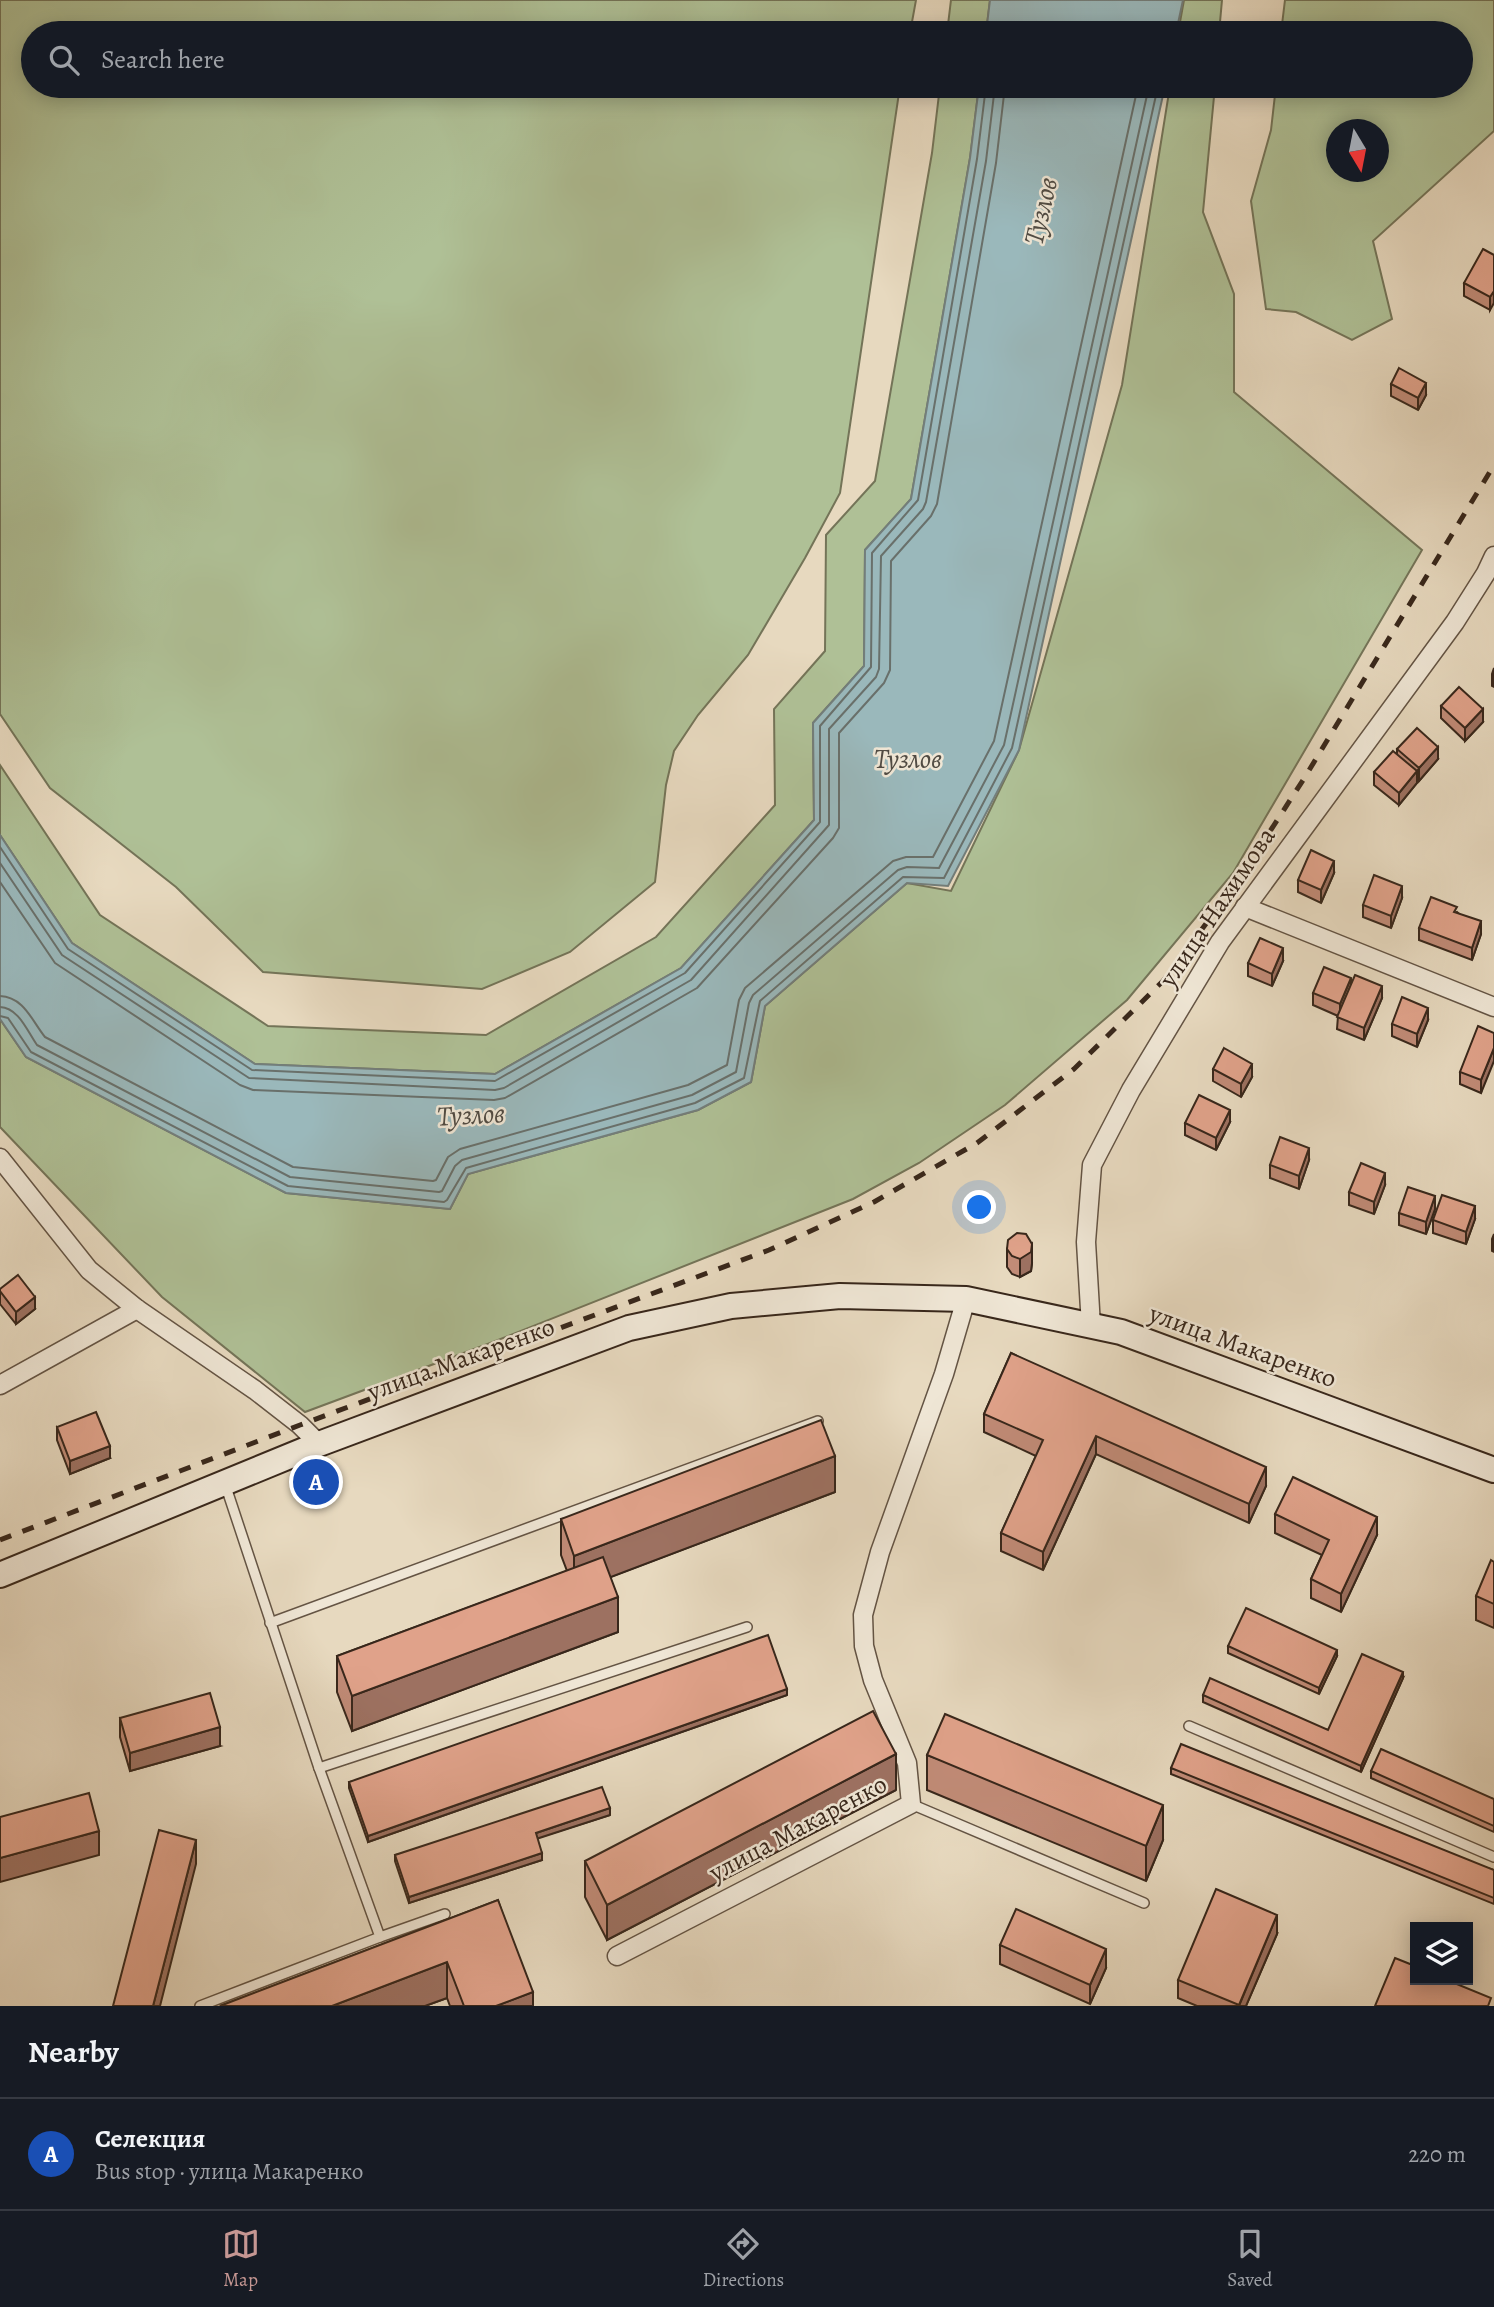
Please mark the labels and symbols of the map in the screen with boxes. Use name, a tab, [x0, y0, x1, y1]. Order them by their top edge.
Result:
north arrow	[1326, 119, 1389, 182]
water label: Тузлов	[1015, 173, 1067, 248]
water label: Тузлов	[874, 740, 942, 778]
street label: улица Нахимова	[1150, 820, 1283, 995]
water label: Тузлов	[436, 1094, 506, 1136]
your location	[962, 1190, 996, 1224]
street label: улица Макаренко	[1144, 1296, 1342, 1396]
street label: улица Макаренко	[362, 1309, 560, 1409]
pin: A	[293, 1456, 339, 1508]
street label: улица Макаренко	[702, 1766, 893, 1890]

